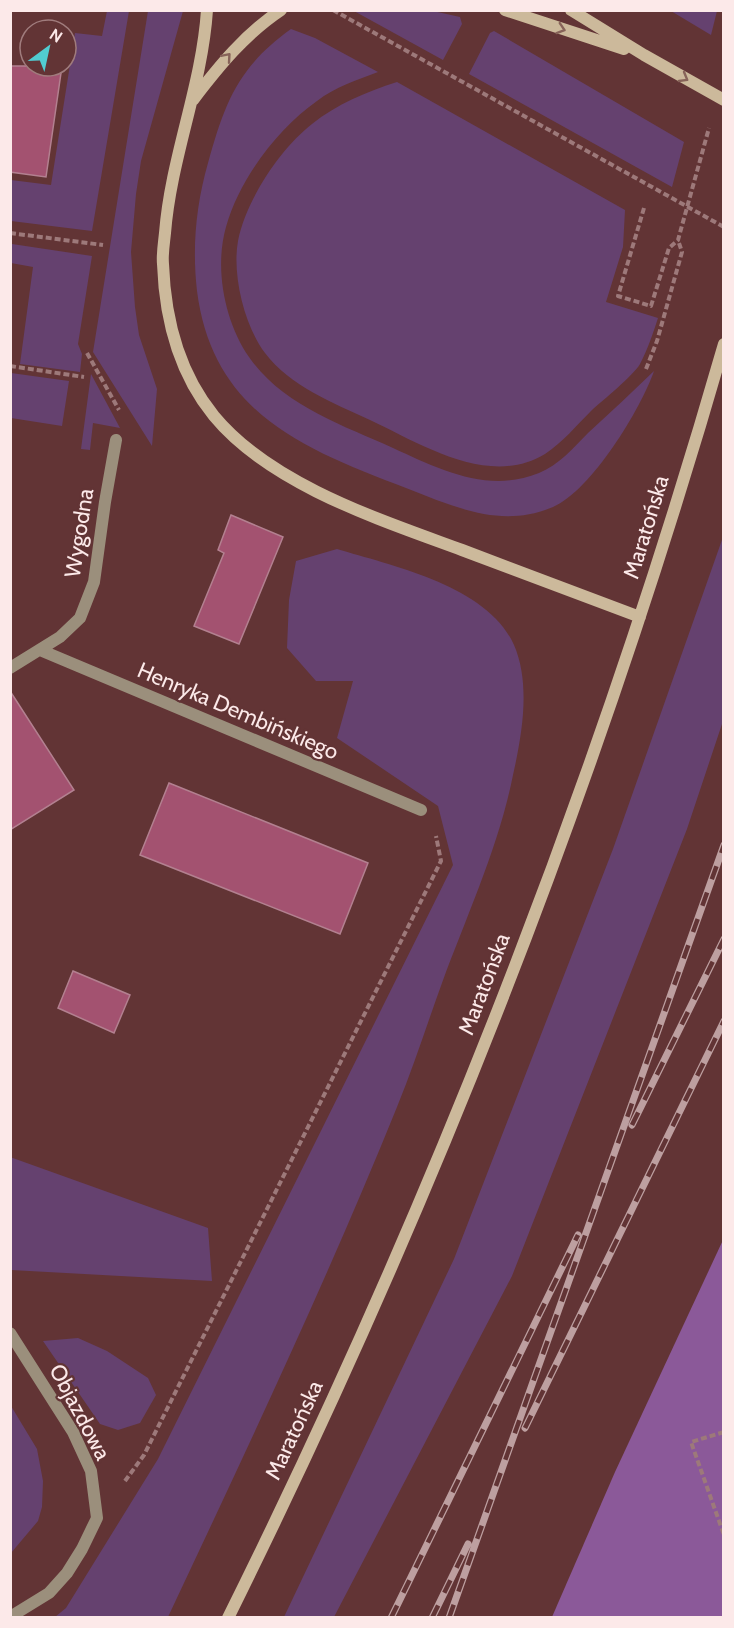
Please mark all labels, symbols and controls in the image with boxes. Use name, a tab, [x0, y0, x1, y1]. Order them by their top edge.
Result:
north arrow	[18, 18, 78, 78]
one-way arrow	[555, 21, 566, 34]
text: N	[46, 25, 66, 47]
one-way arrow	[220, 53, 231, 64]
one-way arrow	[678, 71, 688, 82]
street label: Maratońska	[618, 472, 675, 582]
street label: Wygodna	[59, 486, 99, 579]
street label: Henryka Dembińskiego	[133, 656, 343, 766]
street label: Maratońska	[452, 929, 516, 1039]
street label: Objazdowa	[43, 1359, 117, 1465]
street label: Maratońska	[259, 1376, 329, 1484]

